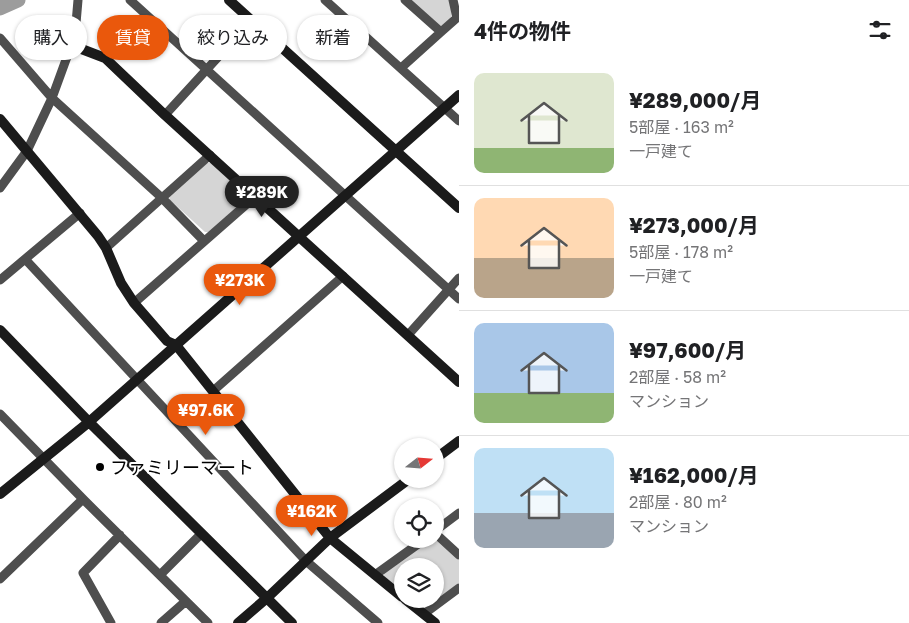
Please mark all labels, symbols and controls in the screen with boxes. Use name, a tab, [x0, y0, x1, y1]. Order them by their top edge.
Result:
chip: 購入	[15, 15, 87, 60]
chip: 賃貸	[97, 15, 169, 60]
chip: 絞り込み	[179, 15, 287, 60]
chip: 新着	[297, 15, 369, 60]
icon: filters	[866, 16, 894, 44]
text: 4件の物件	[474, 18, 571, 44]
text: ¥289,000/月	[629, 87, 761, 113]
icon: home	[514, 93, 574, 153]
text: 5部屋 · 163 m²	[629, 117, 734, 137]
text: 一戸建て	[629, 141, 693, 161]
pin: ¥289K	[227, 176, 297, 218]
text: ¥289K	[236, 182, 288, 202]
text: ¥273,000/月	[629, 212, 759, 238]
icon: home	[514, 218, 574, 278]
text: 5部屋 · 178 m²	[629, 242, 733, 262]
pin: ¥273K	[205, 264, 275, 306]
text: 一戸建て	[629, 266, 693, 286]
text: ¥273K	[215, 270, 265, 290]
text: ¥97,600/月	[629, 337, 746, 363]
icon: home	[514, 343, 574, 403]
text: 2部屋 · 58 m²	[629, 367, 726, 387]
text: マンション	[629, 391, 709, 411]
pin: ¥97.6K	[165, 394, 247, 436]
text: ¥97.6K	[178, 400, 234, 420]
north arrow	[394, 438, 444, 488]
map controls	[394, 438, 444, 608]
place label: ファミリーマート	[110, 456, 254, 478]
marker: ファミリーマート	[94, 461, 106, 473]
text: ¥162,000/月	[629, 462, 759, 488]
icon: home	[514, 468, 574, 528]
text: 2部屋 · 80 m²	[629, 492, 727, 512]
pin: ¥162K	[277, 494, 347, 537]
button: locate	[394, 498, 444, 548]
text: ¥162K	[287, 501, 337, 521]
text: マンション	[629, 516, 709, 536]
button: layers	[394, 558, 444, 608]

